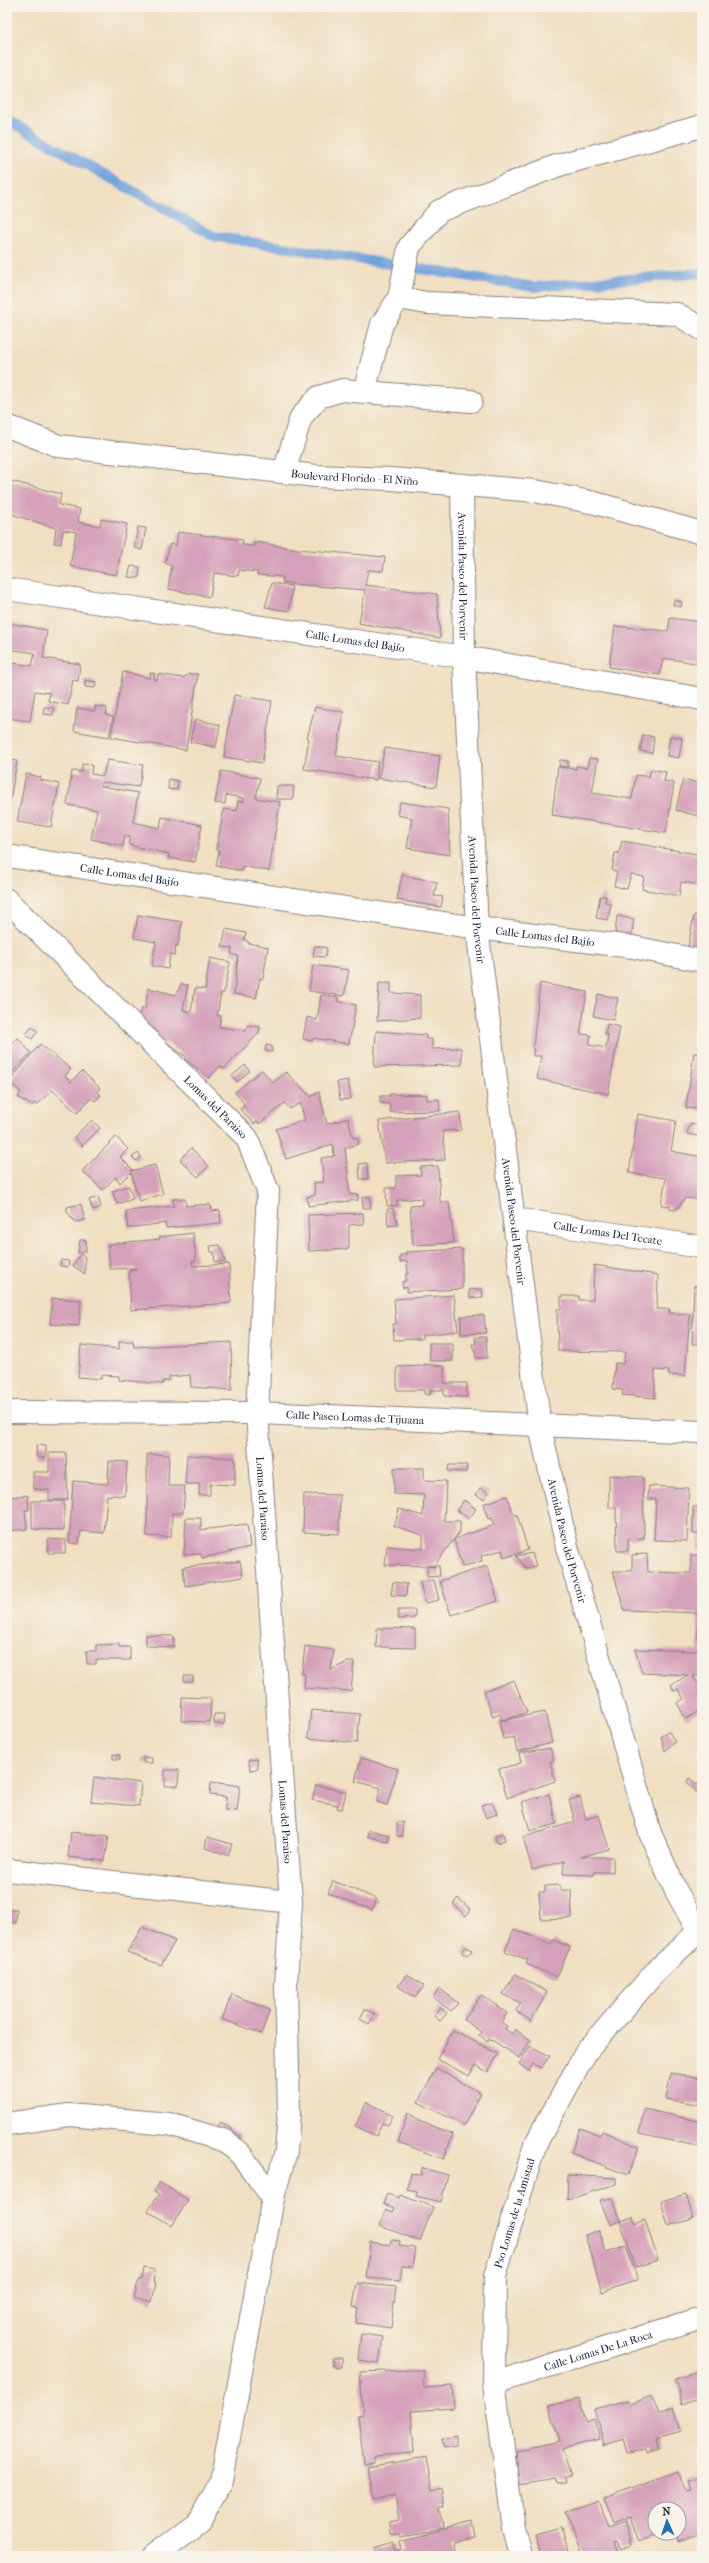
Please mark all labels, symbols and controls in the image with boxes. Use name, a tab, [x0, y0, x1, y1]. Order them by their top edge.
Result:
street label: Boulevard Florido - El Niño	[290, 467, 419, 488]
street label: Avenida Paseo del Porvenir	[456, 511, 470, 640]
street label: Calle Lomas del Bajío	[305, 627, 406, 655]
street label: Avenida Paseo del Porvenir	[466, 834, 488, 965]
street label: Calle Lomas del Bajío	[79, 861, 180, 889]
street label: Calle Lomas del Bajío	[495, 924, 596, 949]
street label: Lomas del Paraiso	[181, 1073, 250, 1142]
street label: Avenida Paseo del Porvenir	[499, 1156, 529, 1286]
street label: Calle Lomas Del Tecate	[553, 1218, 664, 1248]
street label: Calle Paseo Lomas de Tijuana	[286, 1408, 425, 1427]
street label: Lomas del Paraiso	[254, 1456, 272, 1541]
street label: Avenida Paseo del Porvenir	[545, 1476, 589, 1605]
street label: Lomas del Paraiso	[276, 1779, 295, 1865]
street label: Pso Lomas de la Amistad	[491, 2156, 537, 2270]
street label: Calle Lomas De La Roca	[542, 2327, 655, 2374]
north arrow	[647, 2501, 687, 2541]
text: N	[662, 2505, 672, 2518]

